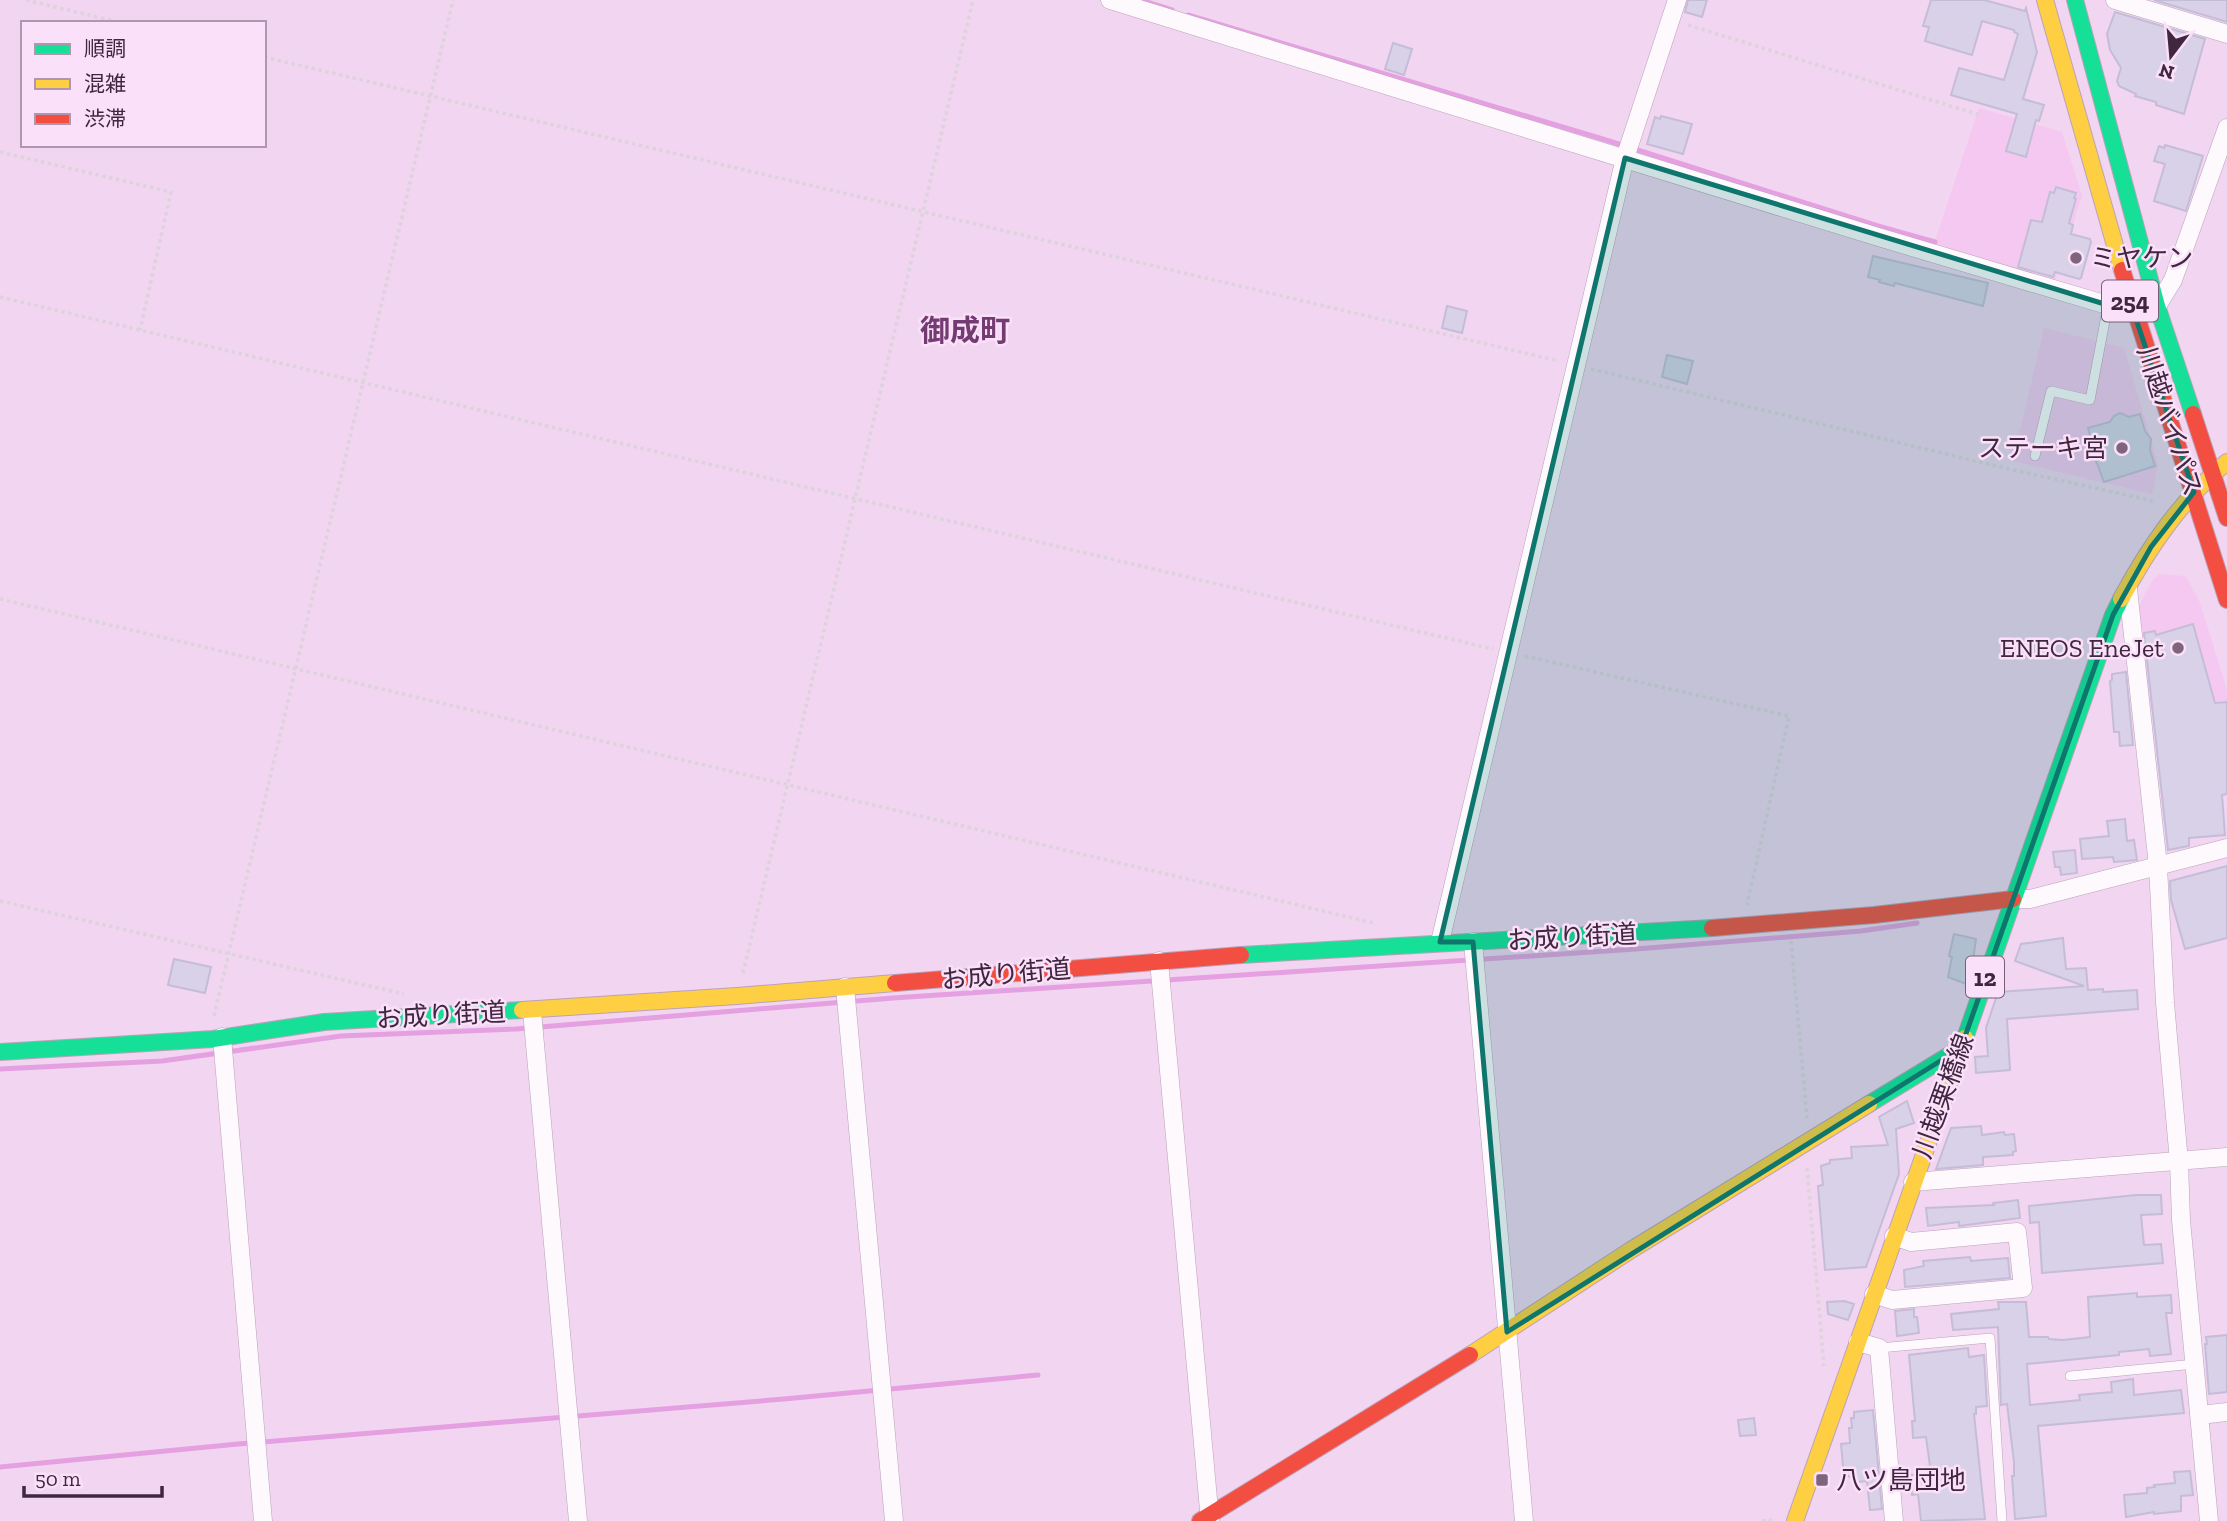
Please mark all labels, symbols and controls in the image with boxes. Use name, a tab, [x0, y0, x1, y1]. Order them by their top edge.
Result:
legend	[21, 21, 266, 147]
north arrow	[2136, 21, 2206, 91]
text: 順調	[84, 36, 126, 61]
text: N	[2156, 59, 2177, 85]
text: 混雑	[84, 71, 126, 96]
text: 渋滞	[84, 106, 126, 131]
place label: ミヤケン	[2090, 242, 2193, 274]
marker: ミヤケン	[2068, 250, 2084, 266]
road number: 254	[2102, 280, 2158, 322]
district label: 御成町	[920, 313, 1010, 349]
street label: 川越バイパス	[2131, 342, 2209, 500]
place label: ステーキ宮	[1978, 432, 2108, 464]
marker: ステーキ宮	[2114, 440, 2130, 456]
place label: ENEOS EneJet	[2000, 632, 2164, 664]
marker: ENEOS EneJet	[2170, 640, 2186, 656]
street label: お成り街道	[1506, 918, 1638, 956]
street label: お成り街道	[940, 952, 1072, 996]
road number: 12	[1966, 957, 2004, 998]
street label: お成り街道	[375, 996, 507, 1034]
street label: 川越栗橋線	[1906, 1029, 1980, 1163]
scale bar	[24, 1454, 163, 1498]
place label: 八ツ島団地	[1836, 1464, 1966, 1496]
text: 50 m	[35, 1466, 81, 1491]
marker: 八ツ島団地	[1814, 1472, 1830, 1488]

